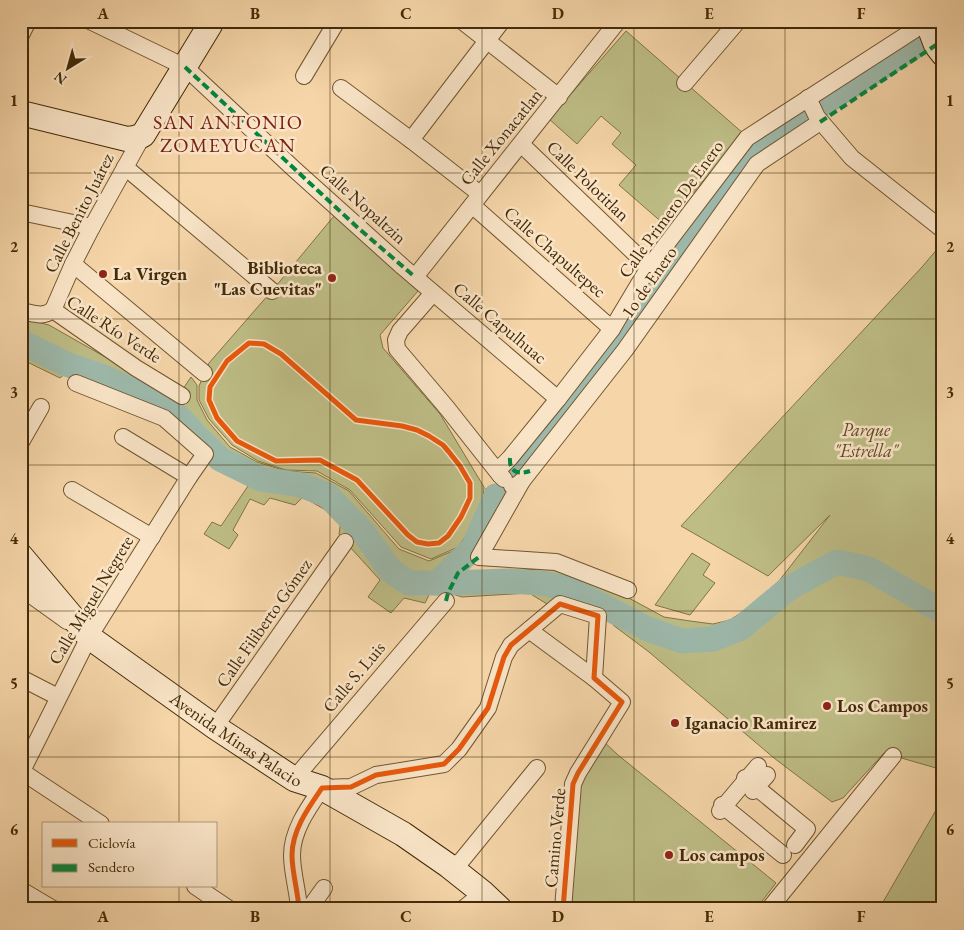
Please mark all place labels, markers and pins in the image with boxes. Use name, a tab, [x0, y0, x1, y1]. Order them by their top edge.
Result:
place label: Biblioteca "Las Cuevitas"	[214, 256, 322, 300]
place label: La Virgen	[113, 262, 187, 285]
marker: La Virgen	[97, 268, 109, 280]
marker: Biblioteca "Las Cuevitas"	[326, 272, 338, 284]
place label: Los Campos	[837, 694, 928, 717]
marker: Los Campos	[821, 700, 833, 712]
place label: Iganacio Ramirez	[685, 711, 817, 734]
marker: Iganacio Ramirez	[669, 717, 681, 729]
place label: Los campos	[679, 843, 765, 866]
marker: Los campos	[663, 849, 675, 861]

